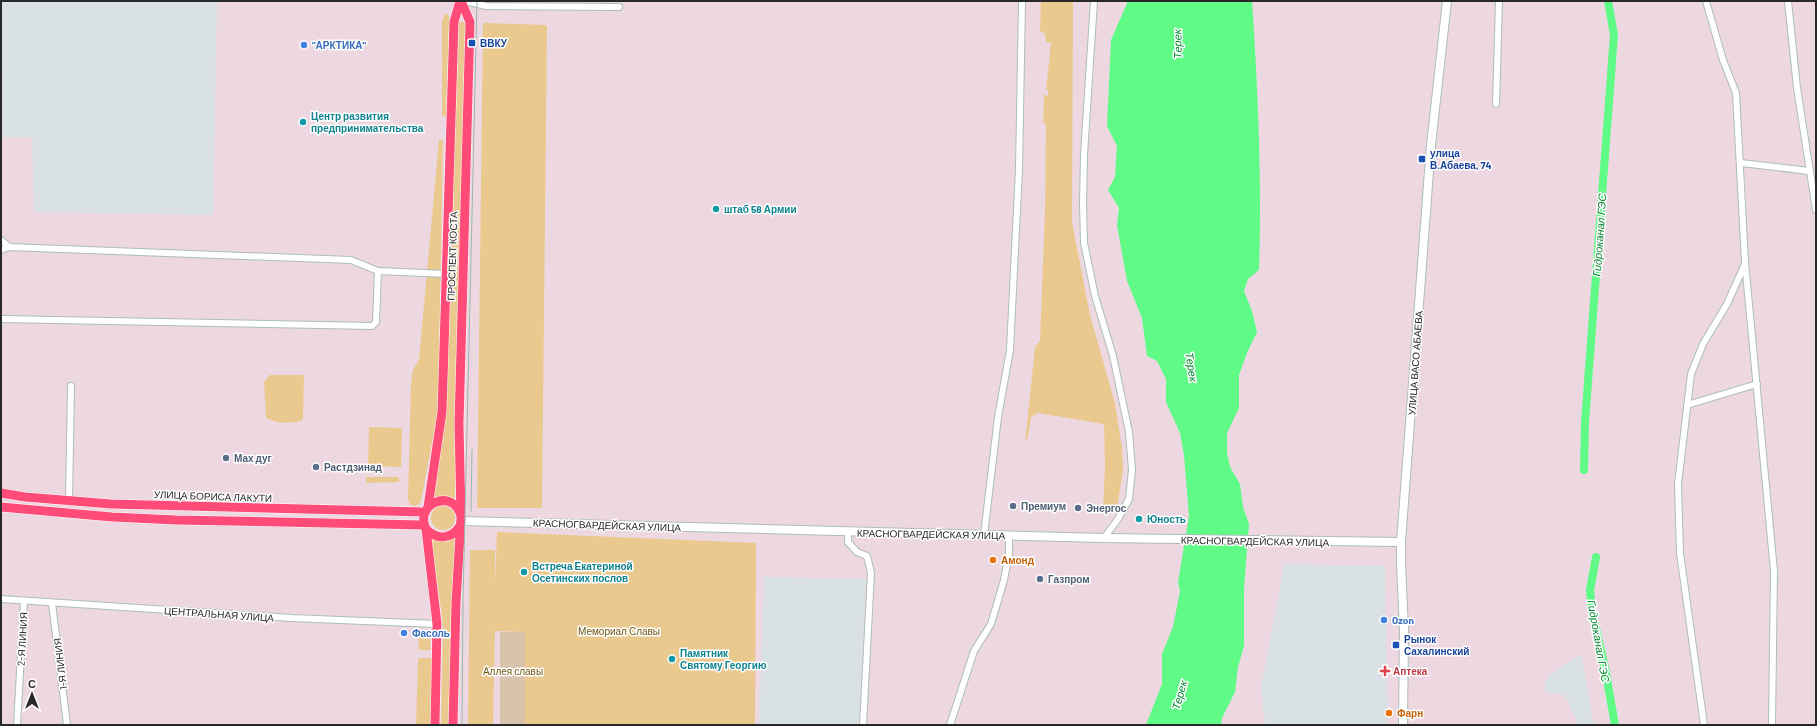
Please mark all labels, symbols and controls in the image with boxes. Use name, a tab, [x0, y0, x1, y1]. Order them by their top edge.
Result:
water label: Терек	[1170, 28, 1184, 59]
place label: ВВКУ	[480, 37, 508, 49]
marker: ВВКУ	[467, 38, 477, 48]
place label: "АРКТИКА"	[312, 39, 366, 51]
marker: "АРКТИКА"	[299, 40, 309, 50]
place label: Центр развития предпринимательства	[311, 110, 424, 134]
marker: Центр развития предпринимательства	[298, 117, 308, 127]
place label: улица В.Абаева, 74	[1430, 147, 1492, 171]
marker: улица В.Абаева, 74	[1417, 154, 1427, 164]
water label: Гидроканал ГЭС	[1590, 193, 1608, 277]
place label: штаб 58 Армии	[724, 203, 797, 215]
marker: штаб 58 Армии	[711, 204, 721, 214]
street label: ПРОСПЕКТ КОСТА	[444, 211, 460, 301]
street label: УЛИЦА ВАСО АБАЕВА	[1405, 310, 1425, 416]
water label: Терек	[1183, 351, 1201, 384]
place label: Мах дуг	[234, 452, 272, 464]
marker: Мах дуг	[221, 453, 231, 463]
place label: Растдзинад	[324, 461, 383, 473]
marker: Растдзинад	[311, 462, 321, 472]
street label: УЛИЦА БОРИСА ЛАКУТИ	[154, 488, 272, 504]
place label: Премиум	[1021, 500, 1066, 512]
marker: Премиум	[1008, 501, 1018, 511]
place label: Энергос	[1086, 502, 1127, 514]
marker: Энергос	[1073, 503, 1083, 513]
place label: Юность	[1147, 513, 1186, 525]
marker: Юность	[1134, 514, 1144, 524]
street label: КРАСНОГВАРДЕЙСКАЯ УЛИЦА	[533, 516, 682, 534]
street label: КРАСНОГВАРДЕЙСКАЯ УЛИЦА	[857, 527, 1006, 541]
street label: КРАСНОГВАРДЕЙСКАЯ УЛИЦА	[1181, 534, 1330, 548]
place label: Амонд	[1001, 554, 1035, 566]
marker: Амонд	[988, 555, 998, 565]
place label: Встреча Екатериной Осетинских послов	[532, 560, 633, 584]
marker: Встреча Екатериной Осетинских послов	[519, 567, 529, 577]
place label: Газпром	[1048, 573, 1090, 585]
marker: Газпром	[1035, 574, 1045, 584]
water label: Гидроканал ГЭС	[1585, 599, 1613, 683]
street label: ЦЕНТРАЛЬНАЯ УЛИЦА	[164, 604, 275, 624]
street label: 2-Я ЛИНИЯ	[15, 612, 29, 666]
place label: Ozon	[1392, 614, 1414, 626]
marker: Ozon	[1379, 615, 1389, 625]
park label: Мемориал Славы	[578, 625, 660, 637]
place label: Фасоль	[412, 627, 450, 639]
marker: Фасоль	[399, 628, 409, 638]
place label: Рынок Сахалинский	[1404, 633, 1469, 657]
street label: 1-Я ЛИНИЯ	[51, 637, 69, 691]
marker: Рынок Сахалинский	[1391, 640, 1401, 650]
place label: Памятник Святому Георгию	[680, 647, 767, 671]
marker: Памятник Святому Георгию	[667, 654, 677, 664]
park label: Аллея славы	[483, 665, 543, 677]
place label: Аптека	[1393, 665, 1428, 677]
marker: Аптека	[1380, 666, 1390, 676]
north arrow	[12, 674, 52, 714]
text: С	[28, 677, 36, 690]
water label: Терек	[1169, 678, 1190, 711]
place label: Фарн	[1397, 707, 1423, 719]
marker: Фарн	[1384, 708, 1394, 718]

